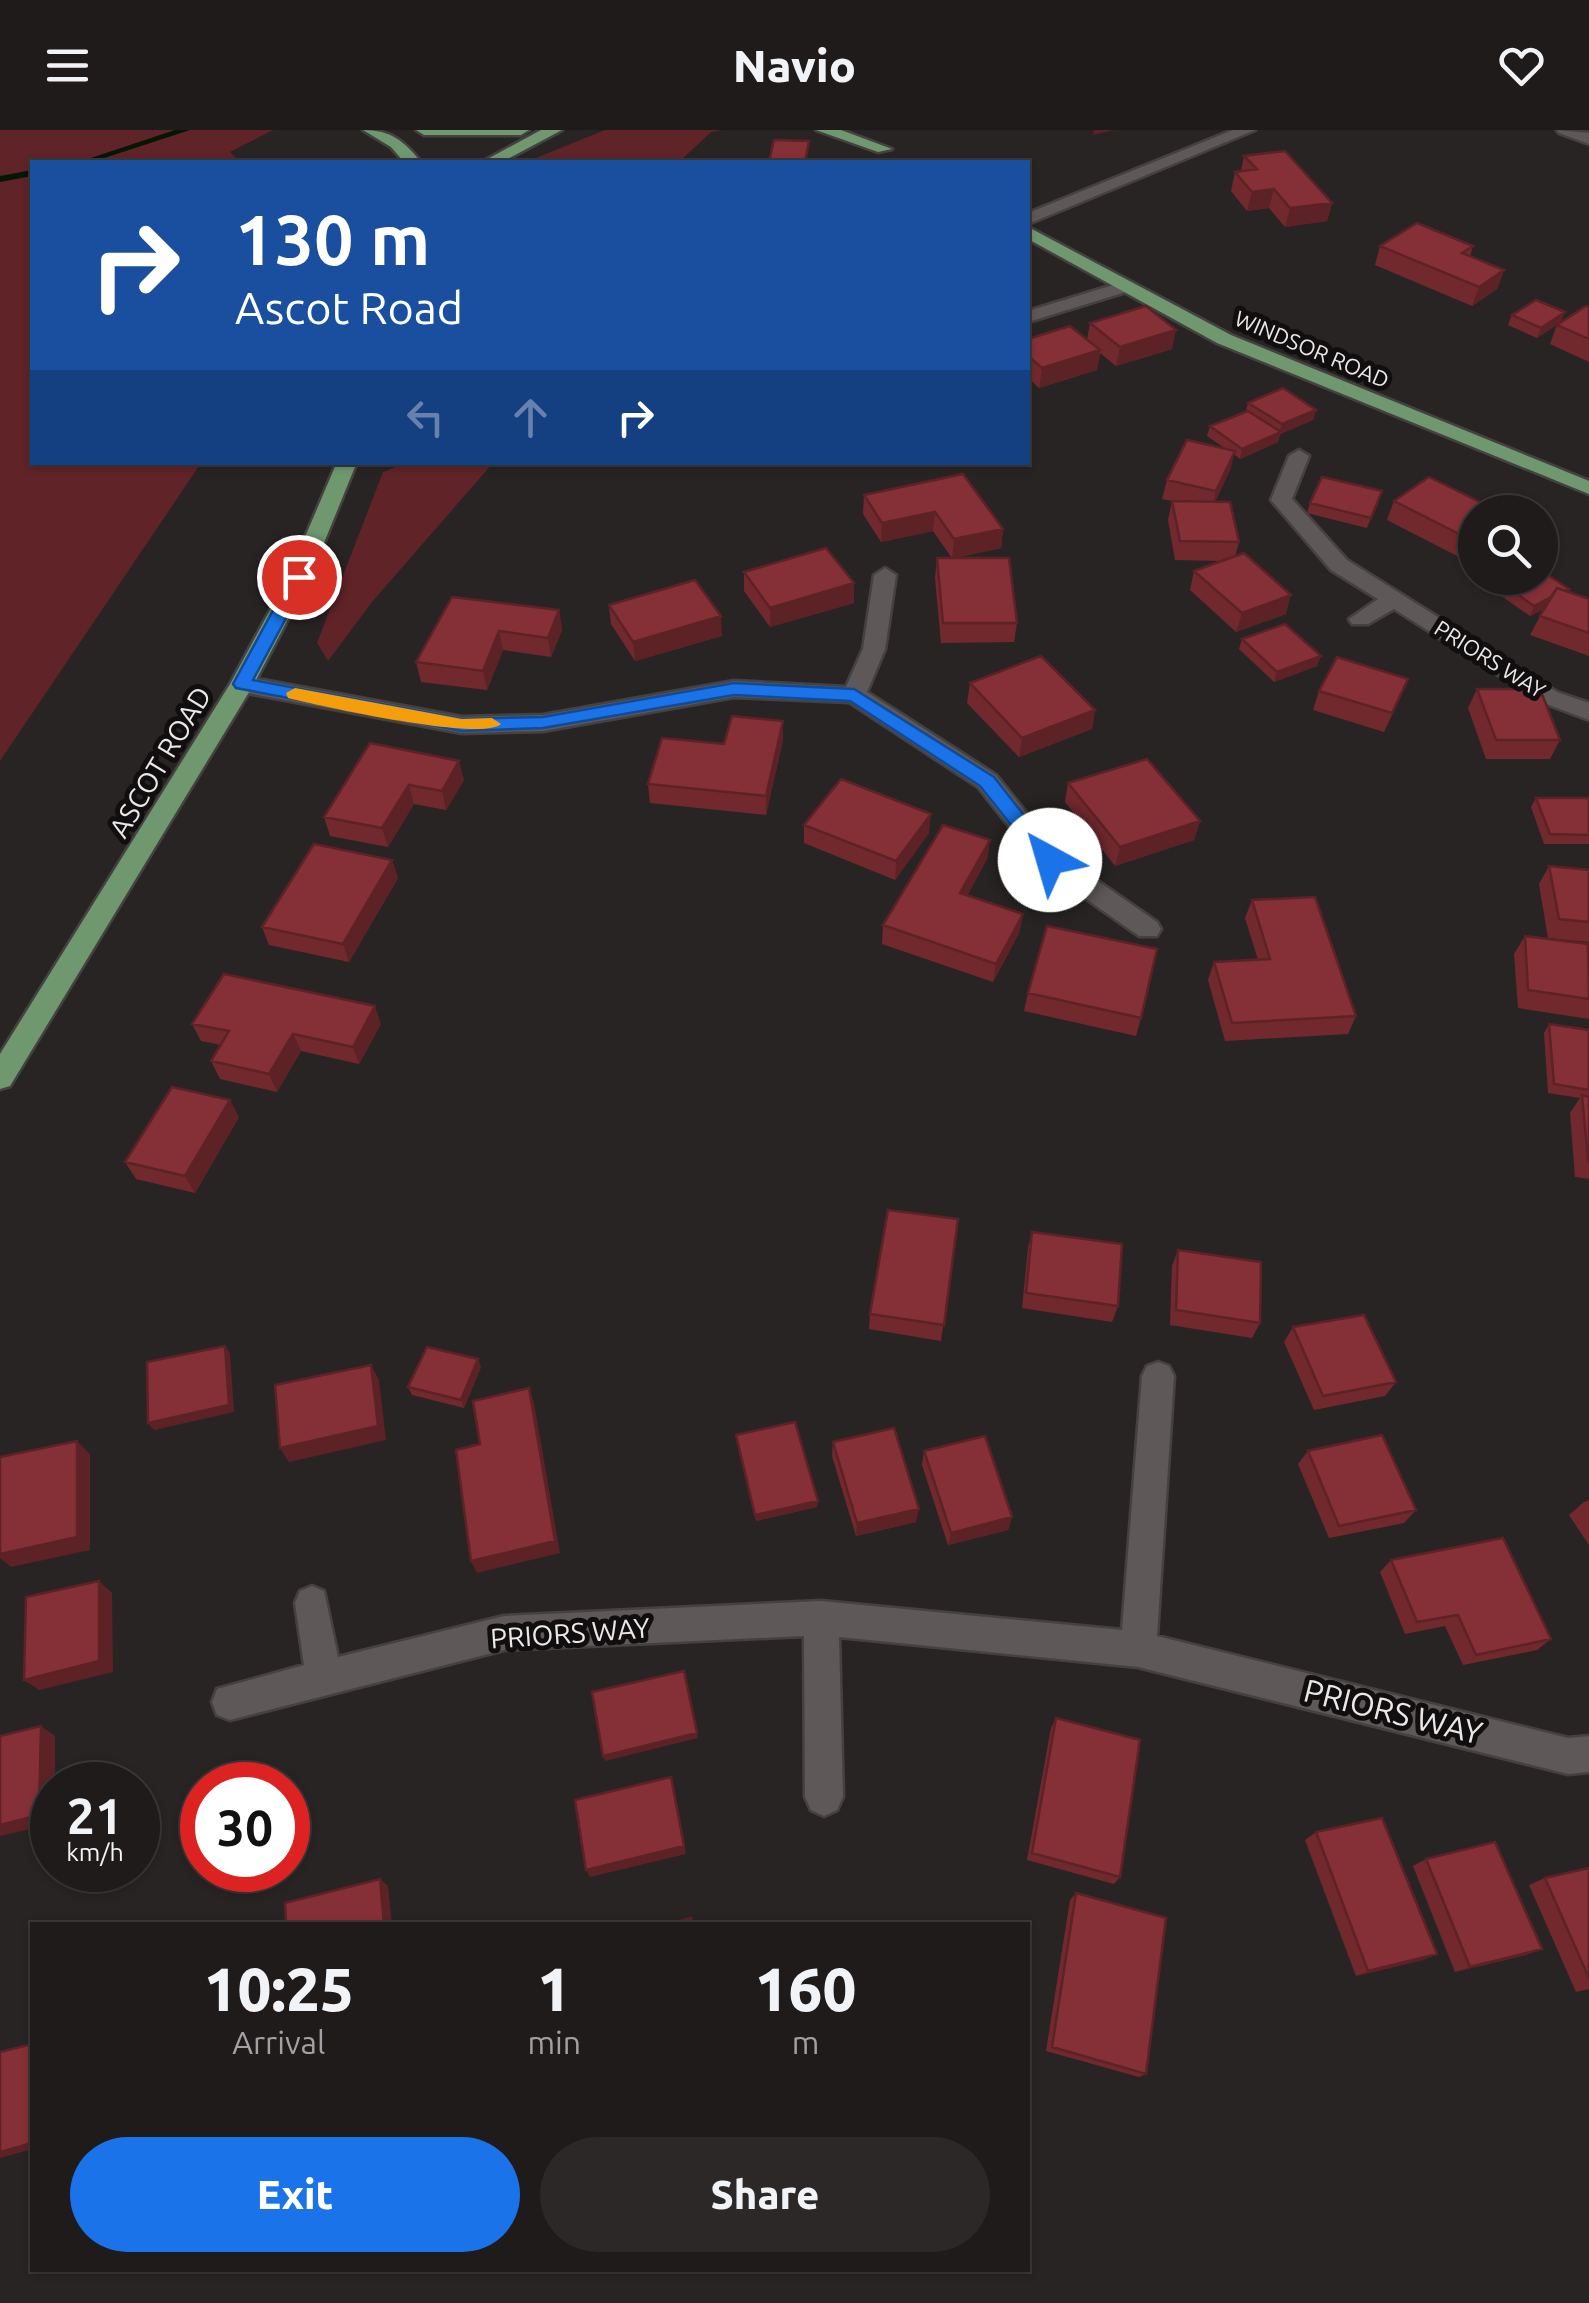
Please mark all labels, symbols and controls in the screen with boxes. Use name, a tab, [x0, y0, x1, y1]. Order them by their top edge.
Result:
icon: menu	[40, 38, 95, 93]
icon: heart	[1494, 38, 1549, 93]
text: Navio	[733, 40, 856, 91]
icon: right	[70, 200, 200, 330]
text: 130 m	[235, 200, 430, 278]
text: Ascot Road	[235, 282, 463, 333]
street label: WINDSOR ROAD	[1231, 305, 1393, 392]
icon: left	[398, 390, 453, 445]
icon: ahead	[503, 390, 558, 445]
icon: right	[608, 390, 663, 445]
map controls	[1458, 495, 1558, 595]
button: search	[1458, 495, 1558, 595]
pin	[257, 535, 342, 620]
icon: arrive	[272, 550, 327, 605]
street label: PRIORS WAY	[1430, 615, 1550, 703]
street label: ASCOT ROAD	[102, 681, 217, 843]
position arrow	[998, 808, 1102, 912]
street label: PRIORS WAY	[489, 1611, 651, 1654]
street label: PRIORS WAY	[1300, 1671, 1487, 1751]
speed limit sign: 30	[180, 1762, 310, 1892]
text: 21	[67, 1787, 123, 1843]
text: km/h	[66, 1838, 124, 1866]
text: 10:25	[204, 1955, 354, 2022]
text: 1	[537, 1955, 571, 2022]
text: 160	[755, 1955, 856, 2022]
text: Arrival	[232, 2024, 325, 2060]
text: min	[527, 2024, 581, 2060]
text: m	[792, 2024, 819, 2060]
button: Exit	[70, 2137, 520, 2252]
button: Share	[540, 2137, 990, 2252]

